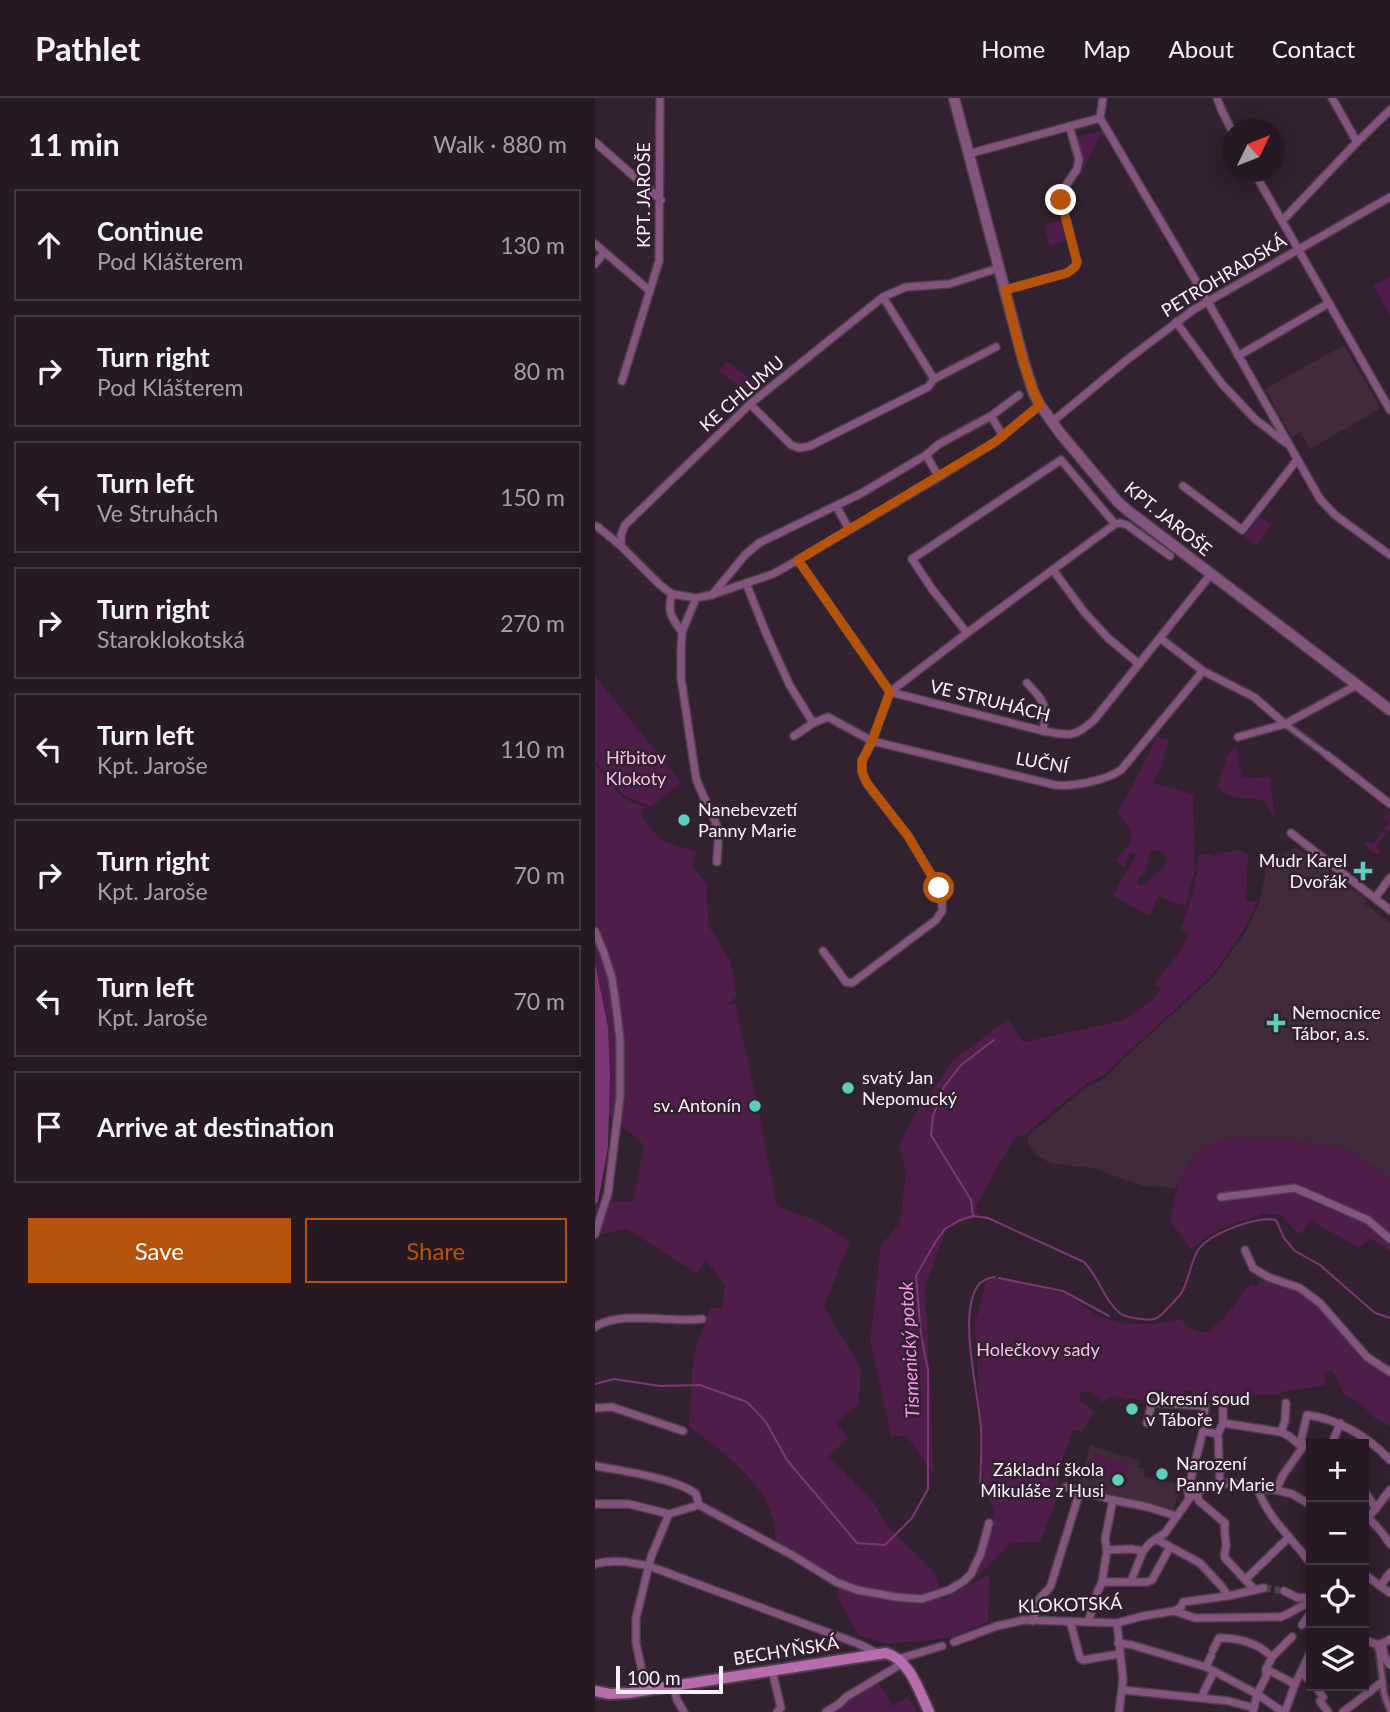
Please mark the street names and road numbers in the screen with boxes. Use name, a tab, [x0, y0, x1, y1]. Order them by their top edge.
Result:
street label: KPT. JAROŠE	[632, 142, 654, 248]
street label: PETROHRADSKÁ	[1157, 229, 1291, 321]
street label: KE CHLUMU	[695, 351, 788, 436]
street label: KPT. JAROŠE	[1121, 476, 1217, 560]
street label: VE STRUHÁCH	[928, 674, 1053, 726]
street label: LUČNÍ	[1014, 747, 1071, 778]
street label: KLOKOTSKÁ	[1017, 1591, 1123, 1617]
street label: BECHYŇSKÁ	[732, 1631, 841, 1669]

